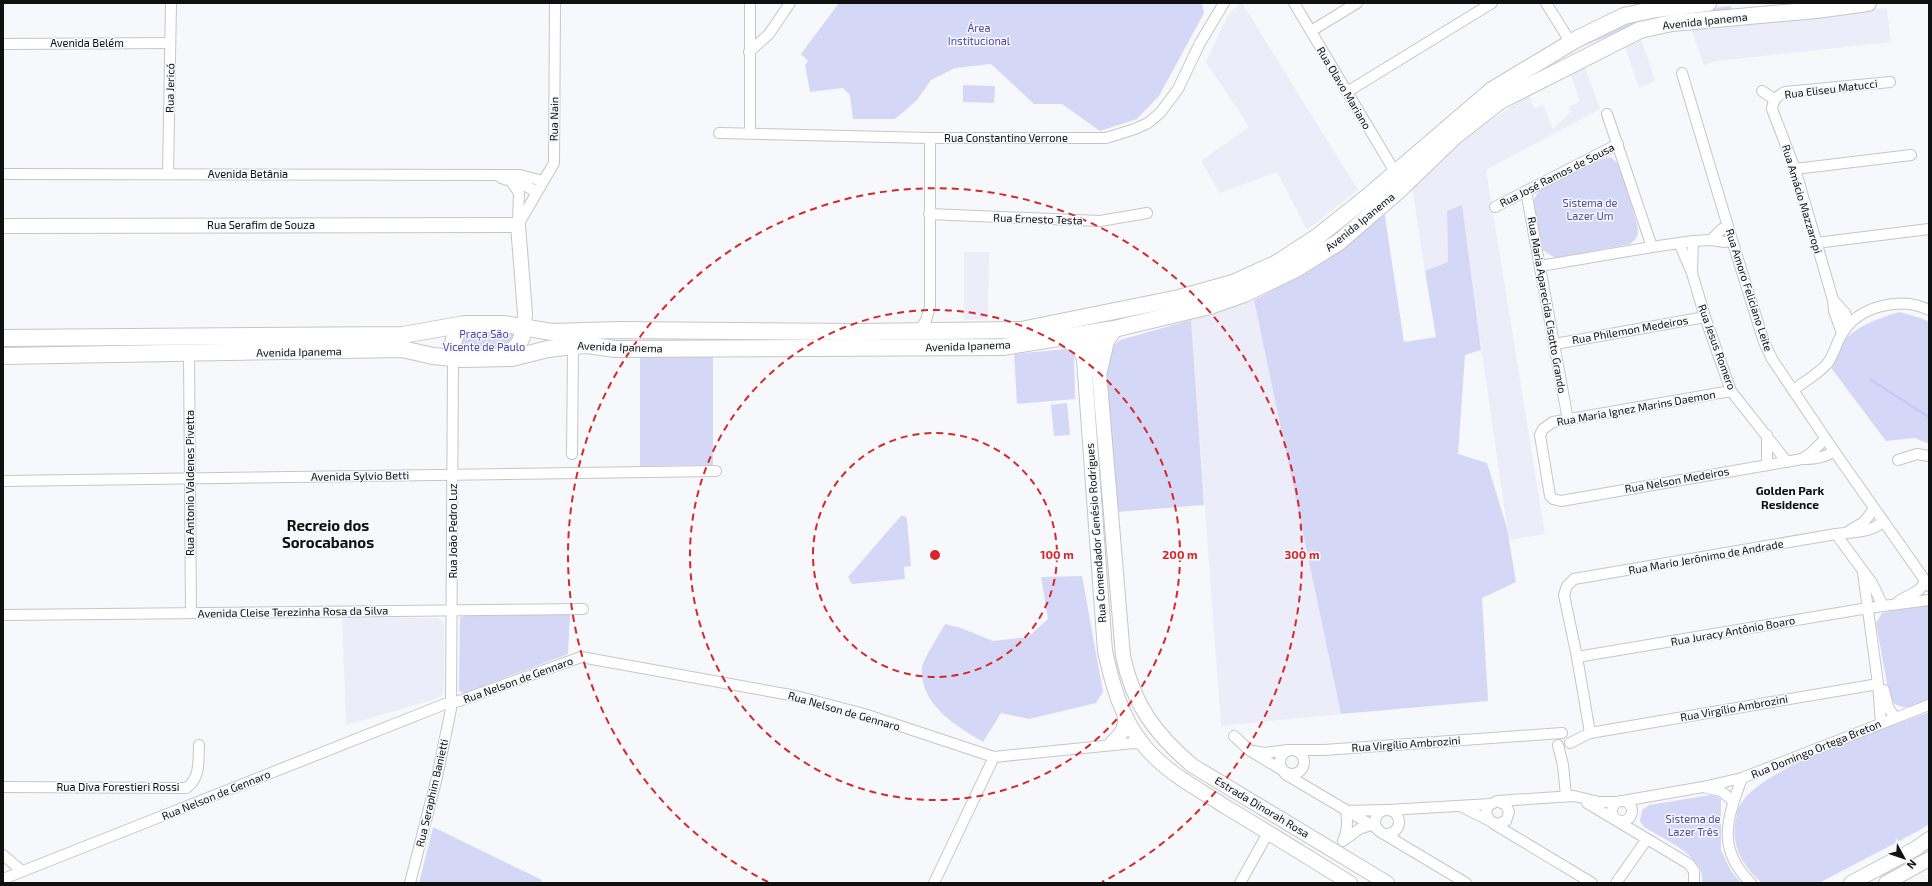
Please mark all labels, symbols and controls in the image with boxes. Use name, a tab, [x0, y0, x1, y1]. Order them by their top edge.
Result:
street label: Avenida Ipanema	[1662, 10, 1748, 31]
park label: Área Institucional	[948, 21, 1011, 47]
street label: Avenida Belém	[50, 36, 124, 49]
street label: Rua Olavo Mariano	[1315, 44, 1374, 131]
street label: Rua Jericó	[163, 63, 176, 113]
street label: Rua Eliseu Matucci	[1784, 76, 1878, 101]
street label: Rua Nain	[547, 97, 560, 141]
street label: Rua Constantino Verrone	[944, 131, 1068, 144]
street label: Rua José Ramos de Sousa	[1497, 140, 1616, 209]
street label: Rua Amácio Mazzaropi	[1780, 143, 1825, 255]
street label: Avenida Betânia	[208, 167, 288, 180]
street label: Avenida Ipanema	[1322, 190, 1397, 254]
park label: Sistema de Lazer Um	[1563, 196, 1618, 222]
street label: Rua Ernesto Testa	[993, 210, 1083, 227]
street label: Rua Maria Aparecida Cisotto Grando	[1526, 216, 1569, 394]
street label: Rua Serafim de Souza	[207, 218, 315, 231]
street label: Rua Amoro Feliciano Leite	[1723, 227, 1776, 353]
street label: Rua Jesus Romero	[1696, 302, 1739, 391]
street label: Rua Philemon Medeiros	[1571, 313, 1689, 346]
park label: Praça São Vicente de Paulo	[443, 327, 525, 353]
street label: Avenida Ipanema	[925, 338, 1011, 353]
street label: Avenida Ipanema	[577, 339, 663, 354]
street label: Avenida Ipanema	[256, 344, 342, 359]
street label: Rua Maria Ignez Marins Daemon	[1555, 387, 1716, 428]
street label: Rua Antonio Valdenes Pivetta	[183, 410, 196, 556]
street label: Rua Comendador Genésio Rodrigues	[1083, 442, 1108, 623]
street label: Rua Nelson Medeiros	[1624, 464, 1731, 495]
street label: Avenida Sylvio Betti	[311, 468, 409, 483]
street label: Rua João Pedro Luz	[446, 483, 459, 579]
district label: Golden Park Residence	[1756, 483, 1825, 511]
district label: Recreio dos Sorocabanos	[282, 516, 374, 551]
street label: Rua Mario Jerônimo de Andrade	[1627, 536, 1784, 577]
text: 100 m	[1040, 547, 1074, 561]
text: 200 m	[1162, 547, 1198, 561]
text: 300 m	[1284, 547, 1320, 561]
centre of rings	[928, 548, 942, 562]
street label: Avenida Cleise Terezinha Rosa da Silva	[198, 603, 388, 620]
street label: Rua Juracy Antônio Boaro	[1670, 613, 1796, 648]
street label: Rua Nelson de Gennaro	[461, 654, 575, 705]
street label: Rua Nelson de Gennaro	[787, 688, 902, 733]
street label: Rua Virgílio Ambrozini	[1679, 692, 1789, 723]
street label: Rua Domingo Ortega Breton	[1749, 716, 1883, 781]
street label: Rua Virgílio Ambrozini	[1351, 733, 1461, 754]
street label: Rua Seraphim Banietti	[413, 738, 450, 848]
street label: Rua Nelson de Gennaro	[160, 767, 272, 822]
street label: Estrada Dinorah Rosa	[1213, 773, 1312, 840]
street label: Rua Diva Forestieri Rossi	[57, 780, 179, 793]
park label: Sistema de Lazer Três	[1666, 812, 1721, 838]
north arrow	[1884, 838, 1924, 878]
text: N	[1904, 858, 1920, 872]

